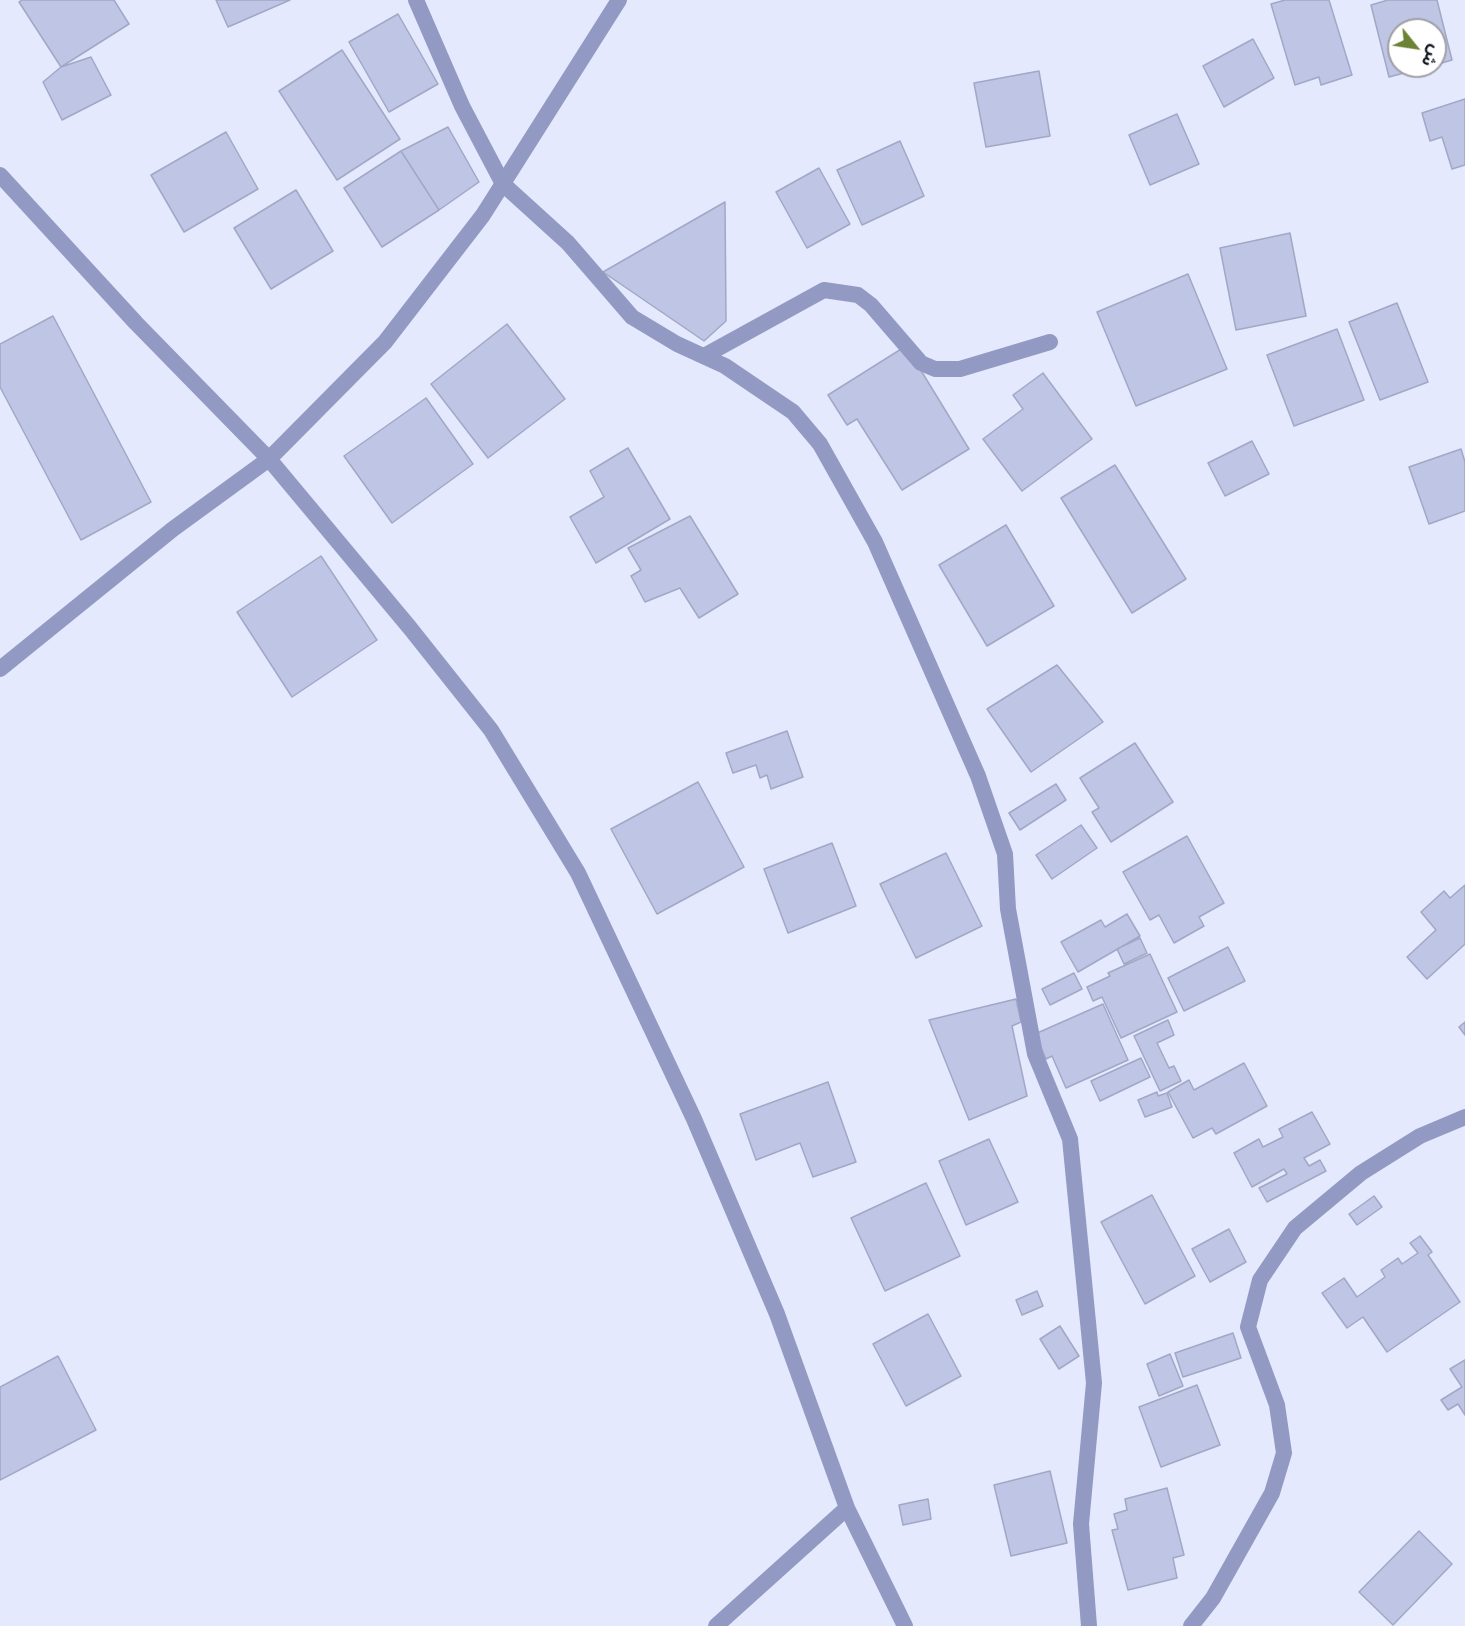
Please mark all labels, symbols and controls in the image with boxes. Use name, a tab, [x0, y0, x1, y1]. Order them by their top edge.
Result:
north arrow	[1387, 18, 1447, 78]
text: ش	[1418, 42, 1445, 70]

